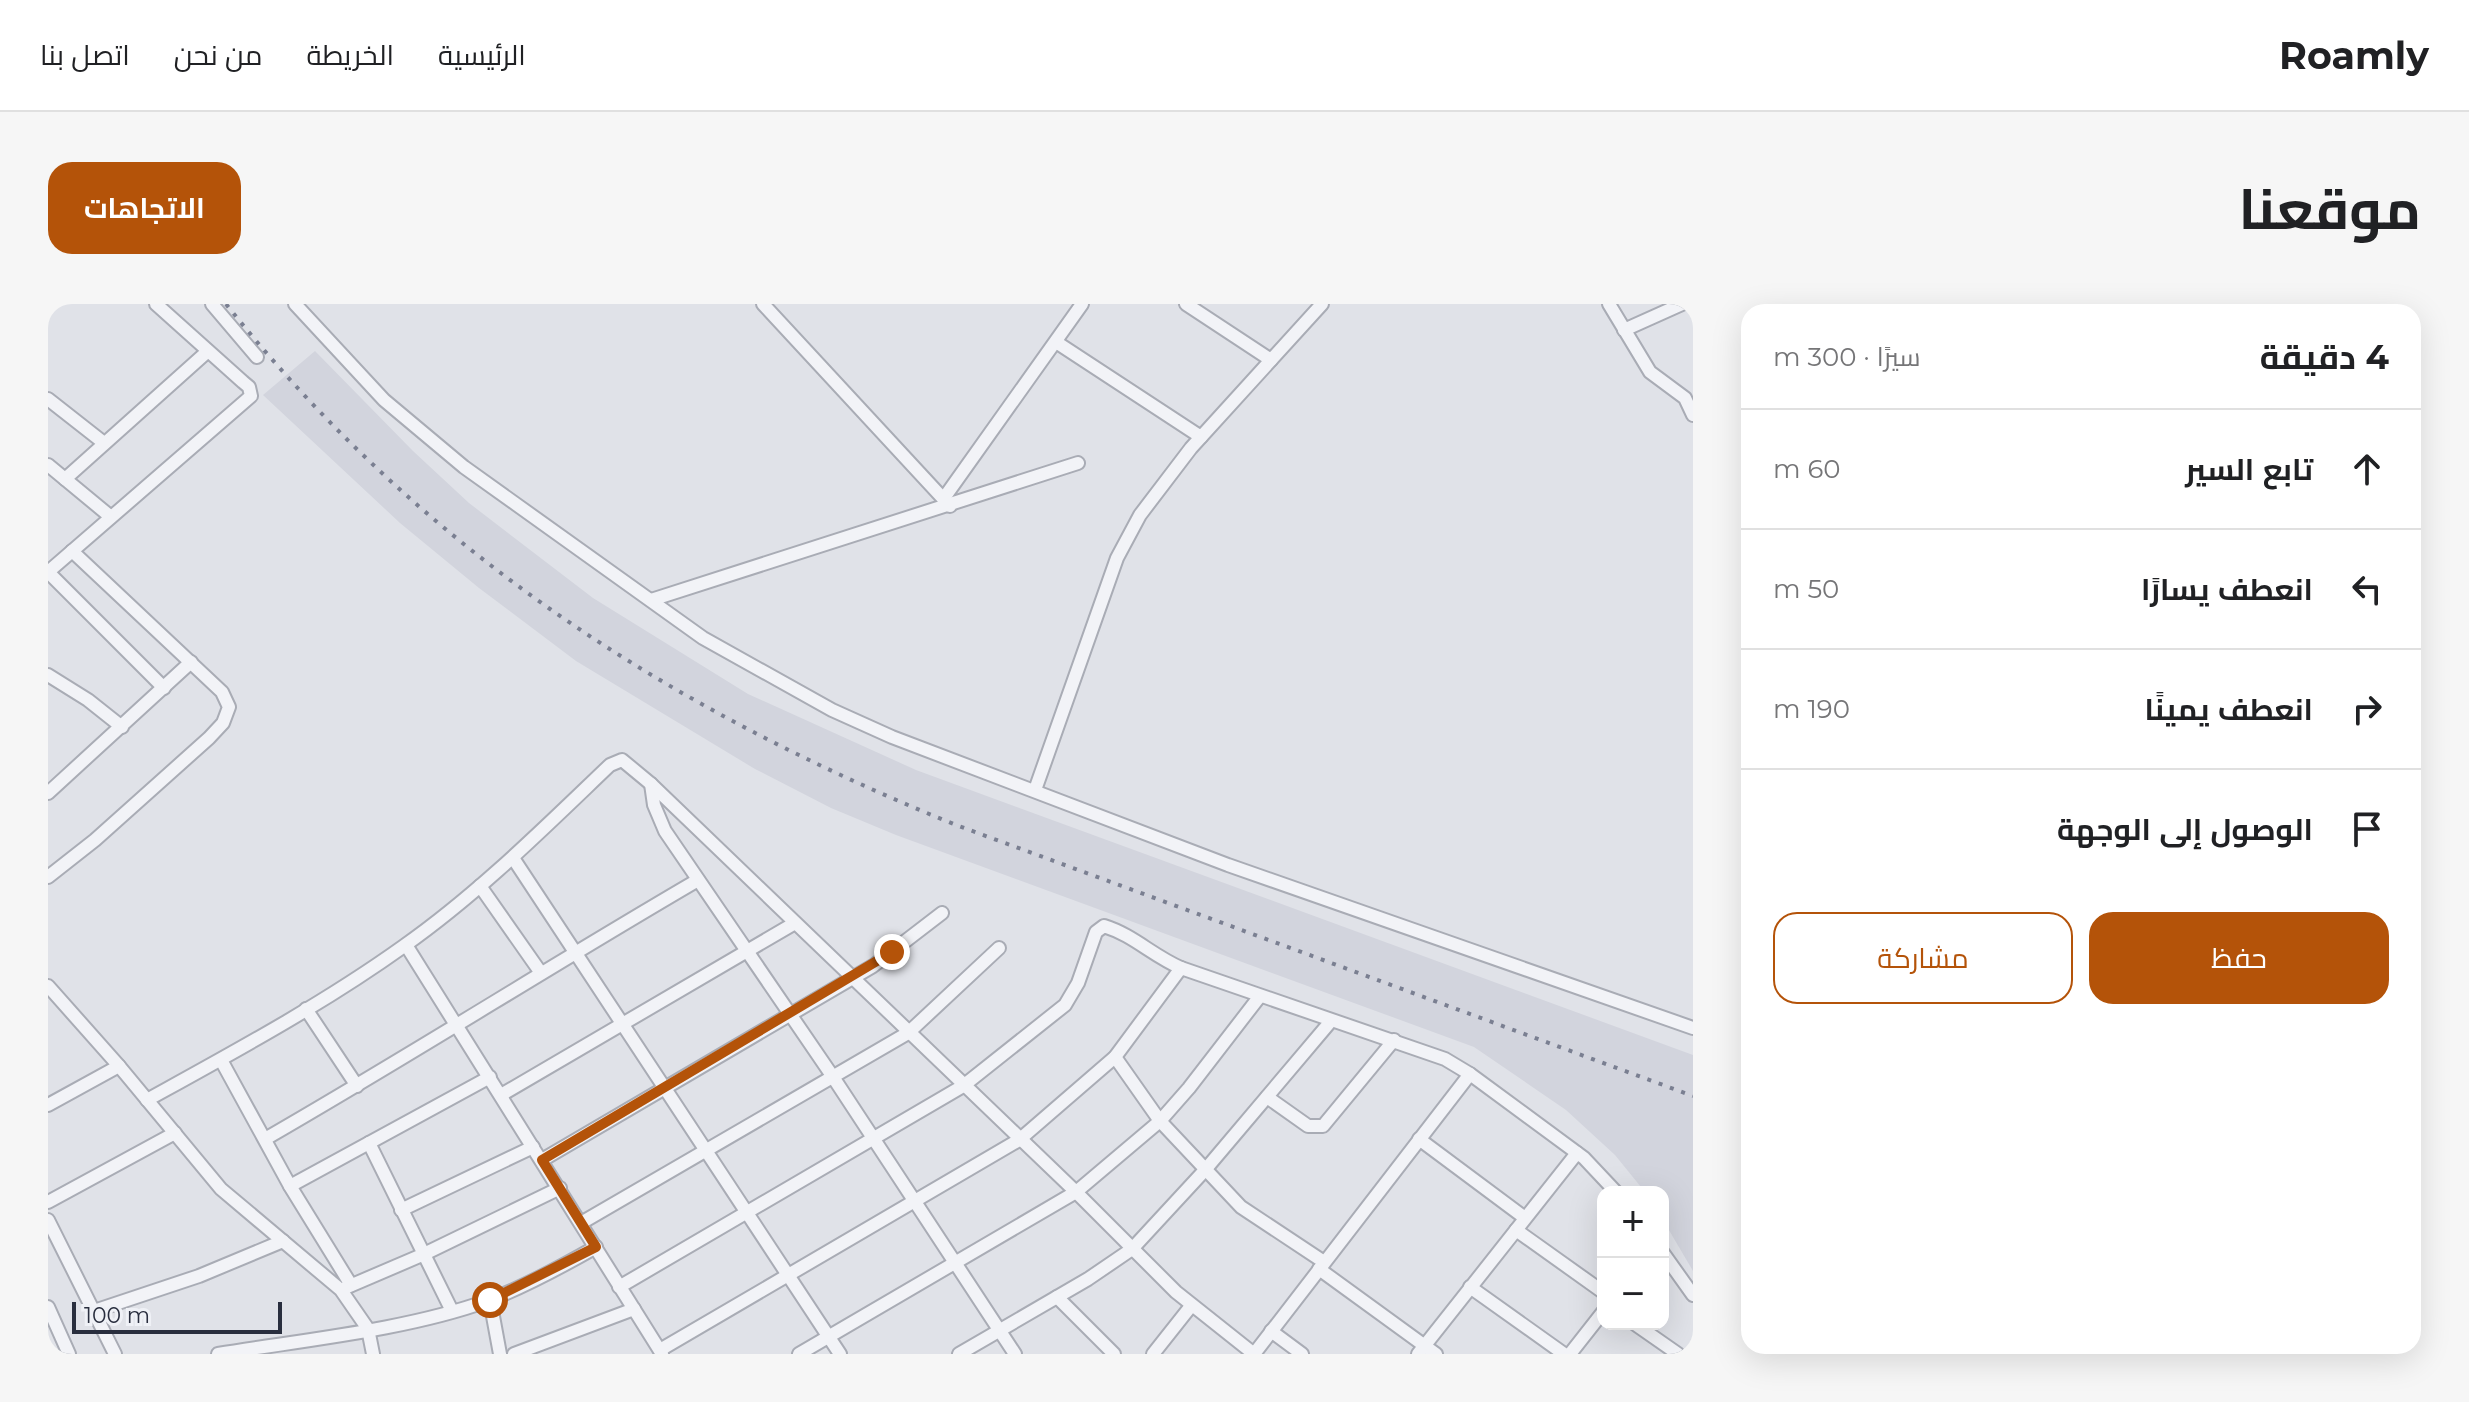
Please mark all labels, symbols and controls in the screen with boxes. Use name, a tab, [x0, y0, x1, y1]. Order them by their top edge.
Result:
text: Roamly	[2279, 32, 2429, 79]
text: اتصل بنا	[40, 38, 130, 72]
text: من نحن	[174, 38, 263, 72]
text: الخريطة	[307, 38, 394, 72]
text: الرئيسية	[438, 38, 526, 72]
button: الاتجاهات	[48, 162, 241, 254]
text: موقعنا	[2238, 175, 2421, 243]
text: 4 دقيقة	[2260, 336, 2389, 378]
text: سيرًا · 300 m	[1773, 341, 1921, 373]
icon: ahead	[2345, 447, 2389, 491]
text: تابع السير	[2185, 451, 2313, 488]
text: 60 m	[1773, 453, 1840, 485]
icon: left	[2345, 567, 2389, 611]
text: انعطف يسارًا	[2141, 571, 2313, 608]
text: 50 m	[1773, 573, 1839, 605]
icon: right	[2345, 687, 2389, 731]
text: انعطف يمينًا	[2145, 691, 2313, 728]
text: 190 m	[1773, 693, 1850, 725]
icon: arrive	[2345, 807, 2389, 851]
text: الوصول إلى الوجهة	[2057, 811, 2313, 848]
button: مشاركة	[1773, 912, 2073, 1004]
button: حفظ	[2089, 912, 2389, 1004]
route end	[874, 934, 910, 970]
map controls	[1597, 1186, 1669, 1330]
button: +	[1597, 1186, 1669, 1258]
button: −	[1597, 1258, 1669, 1330]
route start	[472, 1282, 508, 1318]
scale bar	[72, 1298, 282, 1334]
text: 100 m	[84, 1302, 150, 1329]

